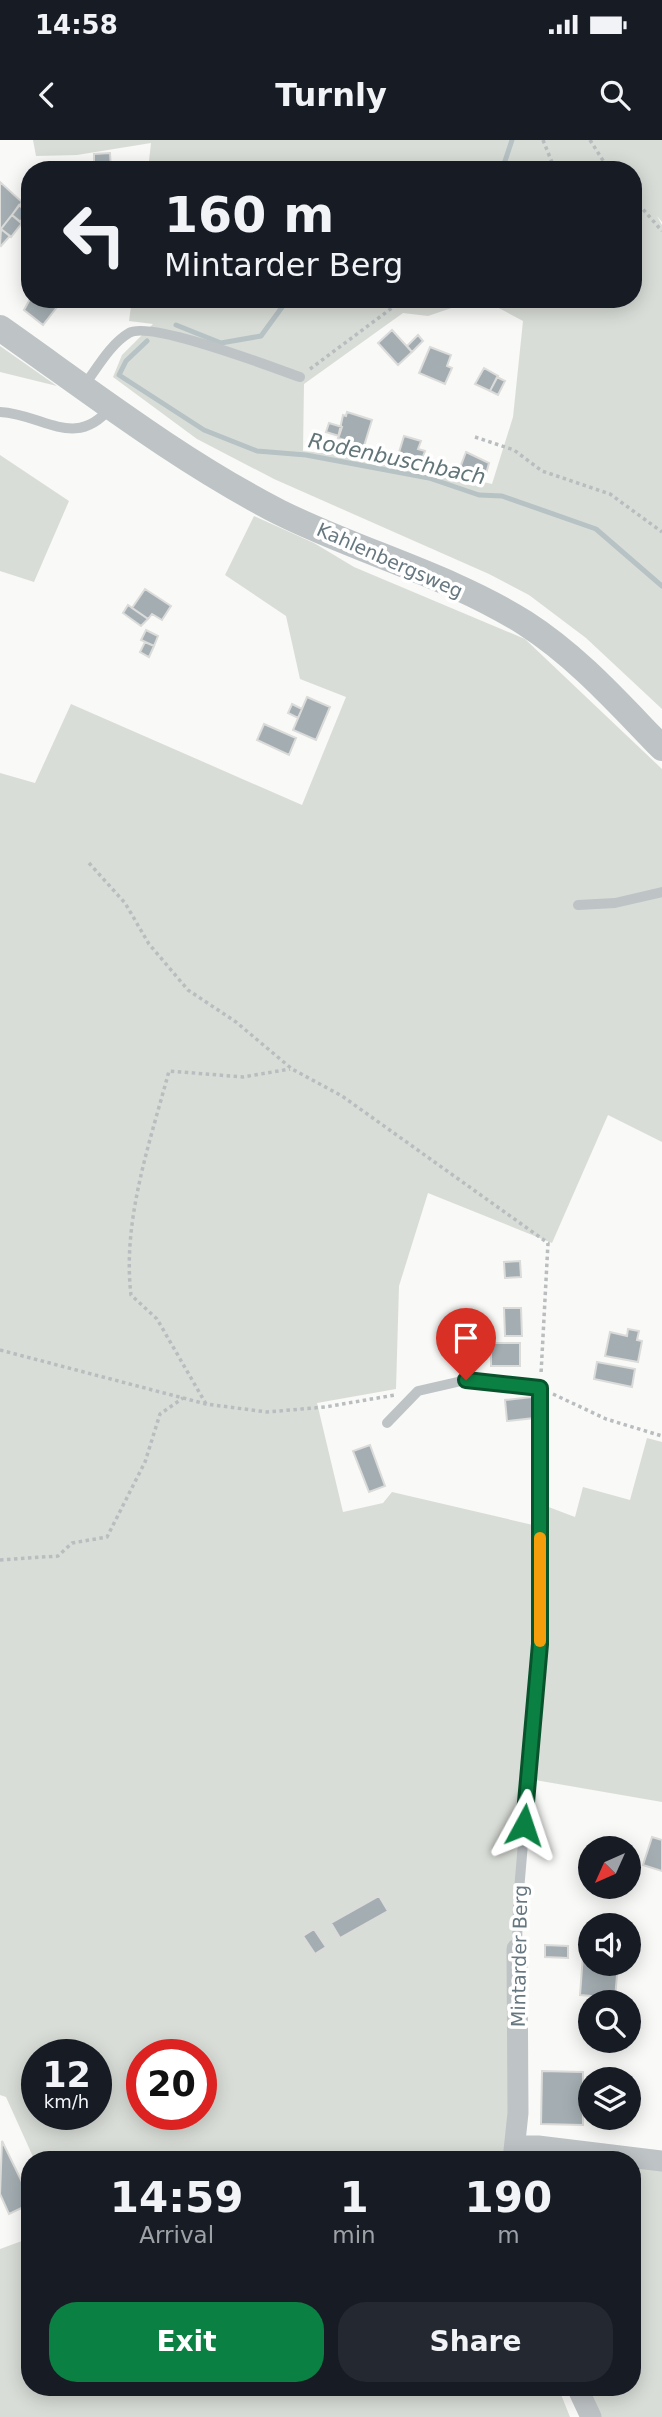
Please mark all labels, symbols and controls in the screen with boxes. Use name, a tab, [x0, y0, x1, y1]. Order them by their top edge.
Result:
text: 14:58	[35, 10, 118, 40]
icon: back	[28, 76, 66, 114]
text: Turnly	[275, 76, 387, 114]
icon: search	[596, 76, 634, 114]
text: 160 m	[164, 187, 334, 244]
icon: left	[49, 189, 140, 280]
text: Mintarder Berg	[164, 246, 403, 284]
water label: Rodenbuschbach	[306, 428, 488, 490]
street label: Kahlenbergsweg	[314, 518, 466, 602]
pin	[436, 1308, 496, 1380]
icon: arrive	[447, 1319, 485, 1357]
position arrow	[487, 1788, 561, 1862]
north arrow	[578, 1836, 640, 1899]
map controls	[578, 1836, 641, 2130]
street label: Mintarder Berg	[507, 1885, 531, 2027]
button: sound	[578, 1913, 641, 1976]
button: search	[578, 1990, 641, 2053]
speed limit sign: 20	[126, 2039, 217, 2130]
text: 12	[42, 2055, 91, 2095]
button: layers	[578, 2067, 641, 2130]
text: km/h	[44, 2091, 89, 2112]
text: 14:59	[110, 2173, 244, 2222]
text: 1	[339, 2173, 369, 2222]
text: 190	[465, 2173, 552, 2222]
text: Arrival	[139, 2222, 214, 2248]
text: min	[332, 2222, 376, 2248]
text: m	[497, 2222, 520, 2248]
button: Exit	[49, 2302, 324, 2382]
button: Share	[338, 2302, 613, 2382]

